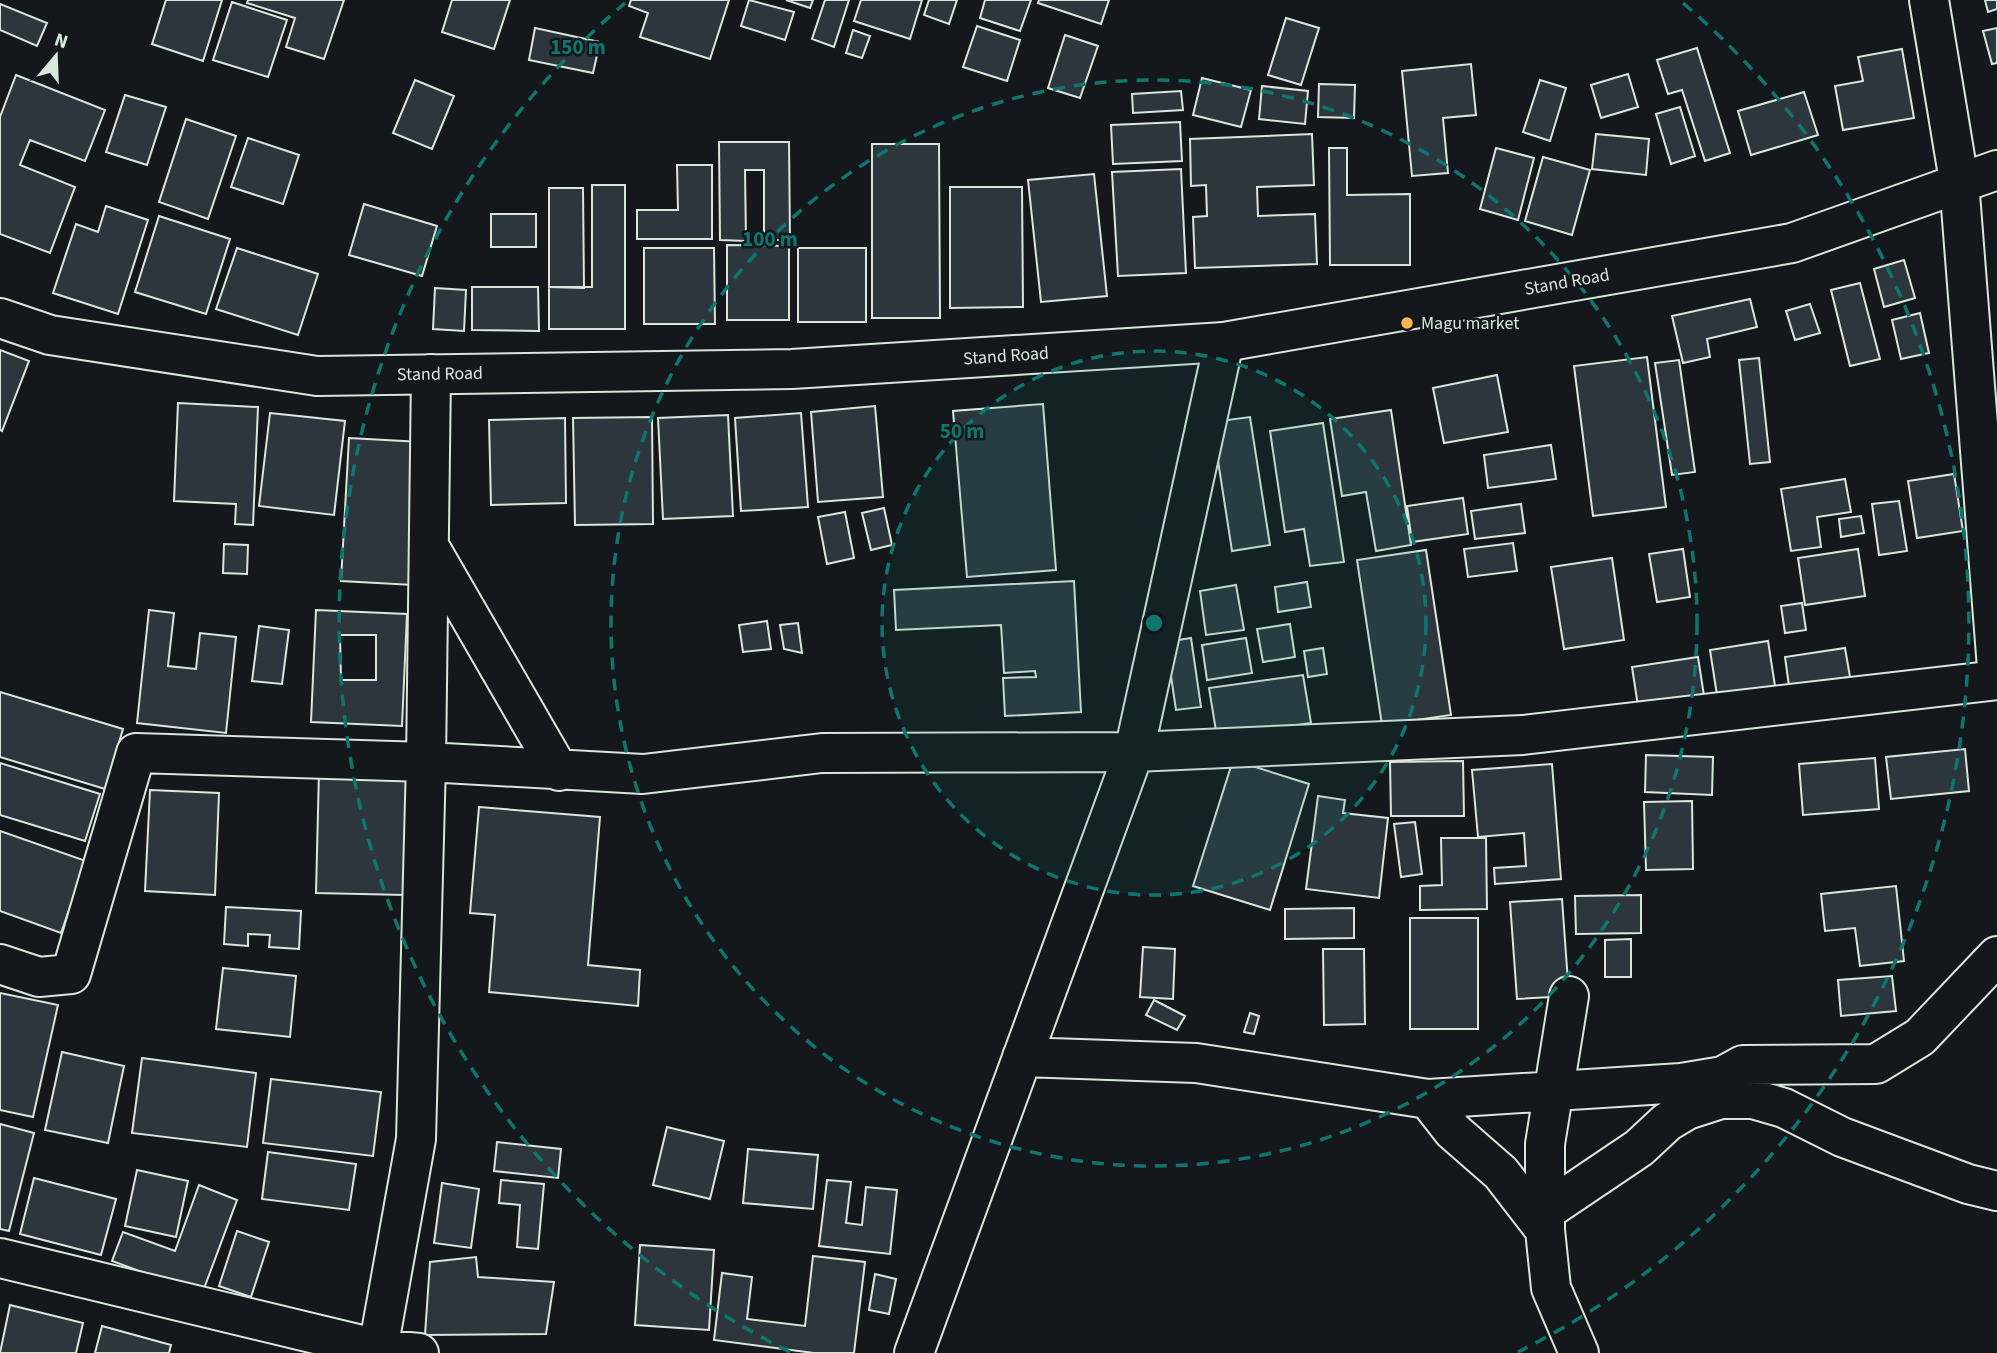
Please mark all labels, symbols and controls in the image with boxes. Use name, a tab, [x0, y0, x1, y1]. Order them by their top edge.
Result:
north arrow	[21, 21, 91, 91]
text: N	[51, 27, 71, 56]
text: 150 m	[550, 32, 606, 62]
text: 100 m	[742, 224, 798, 254]
street label: Stand Road	[1522, 262, 1612, 302]
place label: Magu market	[1421, 311, 1519, 336]
marker: Magu market	[1399, 315, 1415, 331]
street label: Stand Road	[962, 341, 1050, 371]
street label: Stand Road	[397, 361, 483, 387]
text: 50 m	[940, 416, 984, 446]
centre of rings	[1142, 611, 1166, 635]

